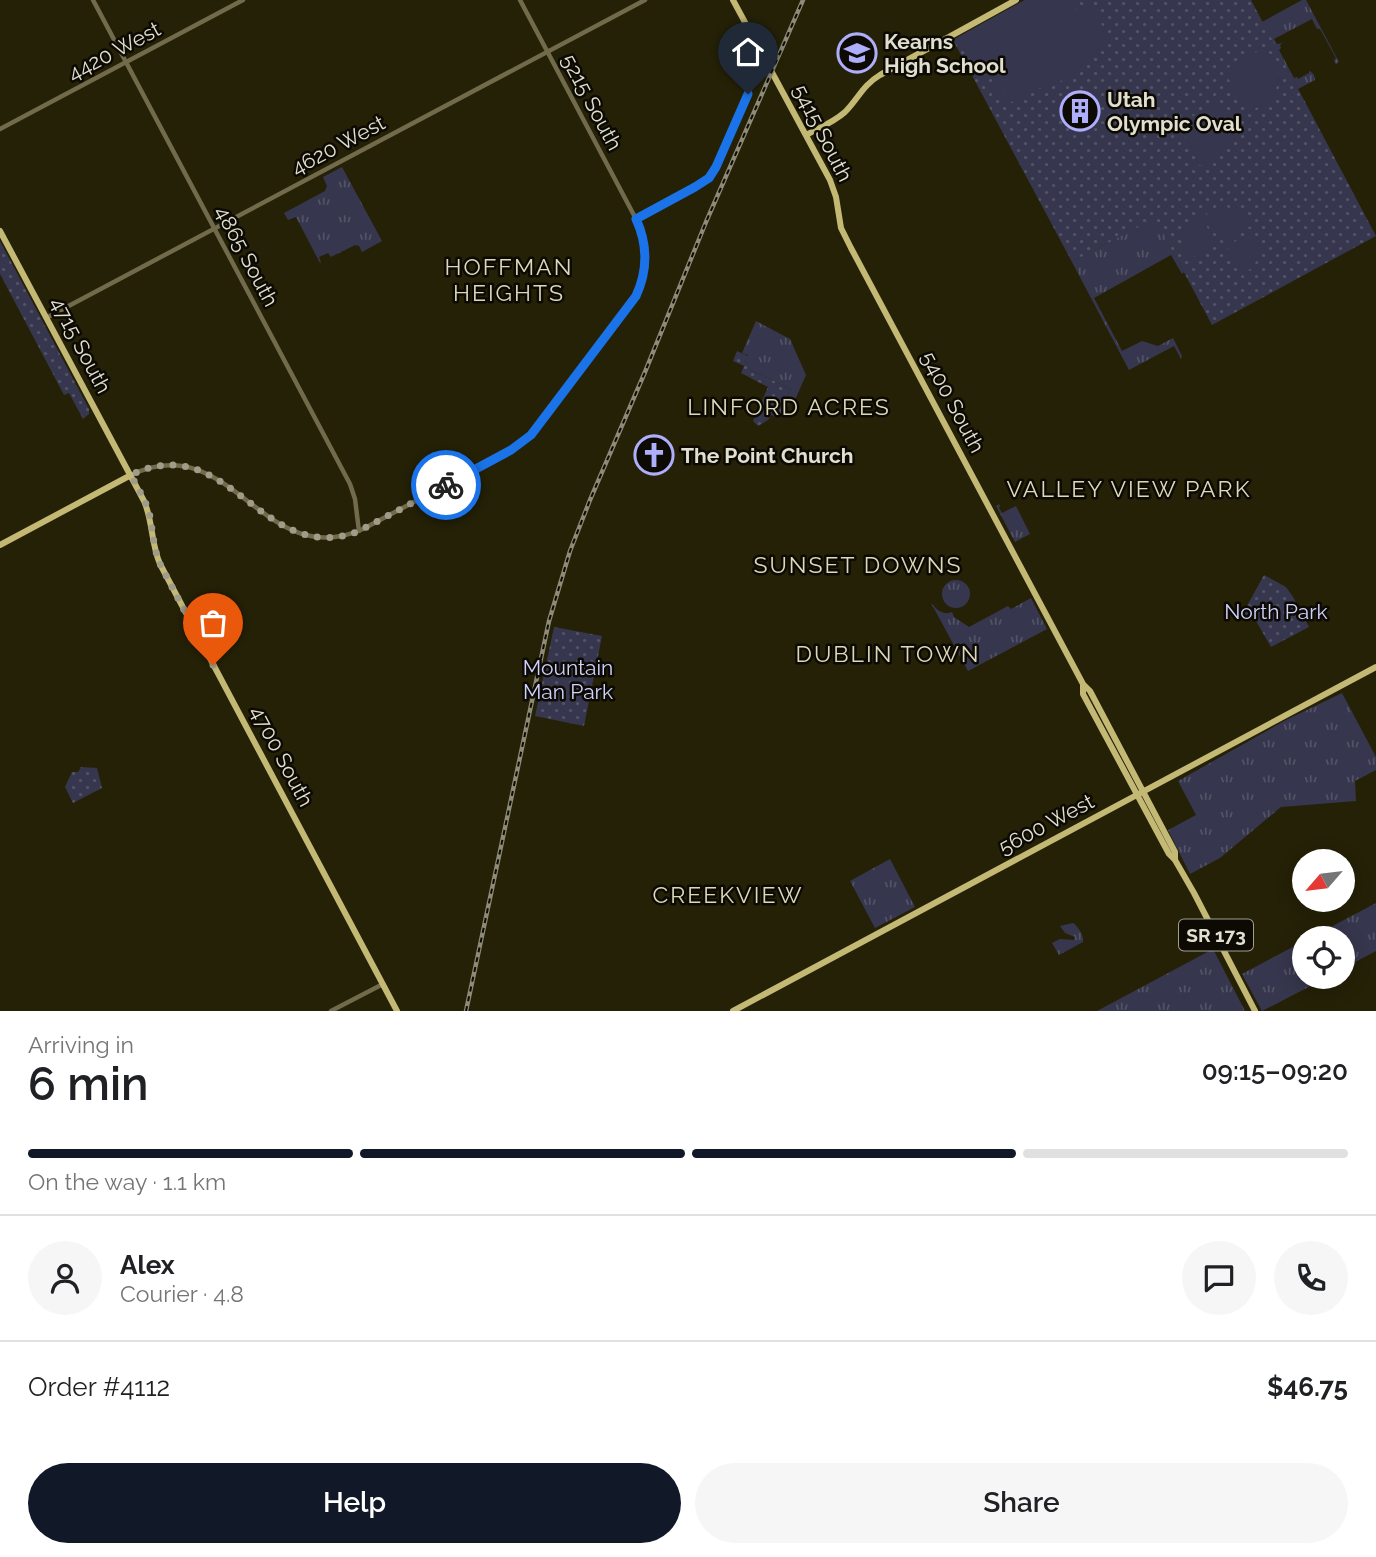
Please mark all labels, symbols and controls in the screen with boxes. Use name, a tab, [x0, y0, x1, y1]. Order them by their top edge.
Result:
street label: 4420 West	[63, 16, 165, 86]
pin	[718, 22, 778, 94]
place label: Kearns High School	[884, 29, 1006, 78]
school or university icon: Kearns High School	[836, 32, 878, 74]
icon: home	[729, 33, 767, 71]
street label: 5215 South	[556, 50, 628, 154]
street label: 5415 South	[788, 80, 858, 186]
place label: Utah Olympic Oval	[1107, 87, 1242, 136]
building icon: Utah Olympic Oval	[1059, 90, 1101, 132]
street label: 4620 West	[287, 110, 389, 180]
street label: 4865 South	[210, 201, 284, 311]
district label: HOFFMAN HEIGHTS	[445, 253, 573, 306]
street label: 4715 South	[45, 293, 117, 397]
street label: 5400 South	[916, 347, 990, 457]
district label: LINFORD ACRES	[687, 393, 891, 420]
church icon: The Point Church	[633, 434, 675, 476]
place label: The Point Church	[681, 443, 854, 468]
courier	[411, 450, 481, 520]
icon: bike	[427, 466, 465, 504]
district label: VALLEY VIEW PARK	[1007, 475, 1251, 502]
district label: SUNSET DOWNS	[753, 551, 963, 578]
pin	[183, 593, 243, 665]
park label: North Park	[1224, 599, 1328, 624]
icon: bag	[194, 604, 232, 642]
district label: DUBLIN TOWN	[795, 640, 981, 667]
park label: Mountain Man Park	[523, 655, 613, 704]
street label: 4700 South	[245, 701, 319, 811]
street label: 5600 West	[994, 788, 1098, 860]
north arrow	[1292, 849, 1354, 912]
map controls	[1292, 849, 1355, 989]
district label: CREEKVIEW	[653, 881, 804, 908]
road number: SR 173	[1179, 920, 1253, 951]
button: locate	[1292, 926, 1355, 989]
text: Arriving in	[28, 1031, 134, 1058]
text: 09:15–09:20	[1202, 1056, 1348, 1086]
text: 6 min	[28, 1057, 149, 1111]
text: On the way · 1.1 km	[28, 1168, 226, 1195]
button: person	[28, 1241, 102, 1315]
button: chat	[1182, 1241, 1256, 1315]
button: phone	[1274, 1241, 1348, 1315]
text: Alex	[120, 1250, 175, 1280]
text: Courier · 4.8	[120, 1280, 244, 1307]
text: Order #4112	[28, 1372, 170, 1402]
text: $46.75	[1267, 1372, 1348, 1402]
button: Help	[28, 1463, 681, 1543]
button: Share	[695, 1463, 1348, 1543]

